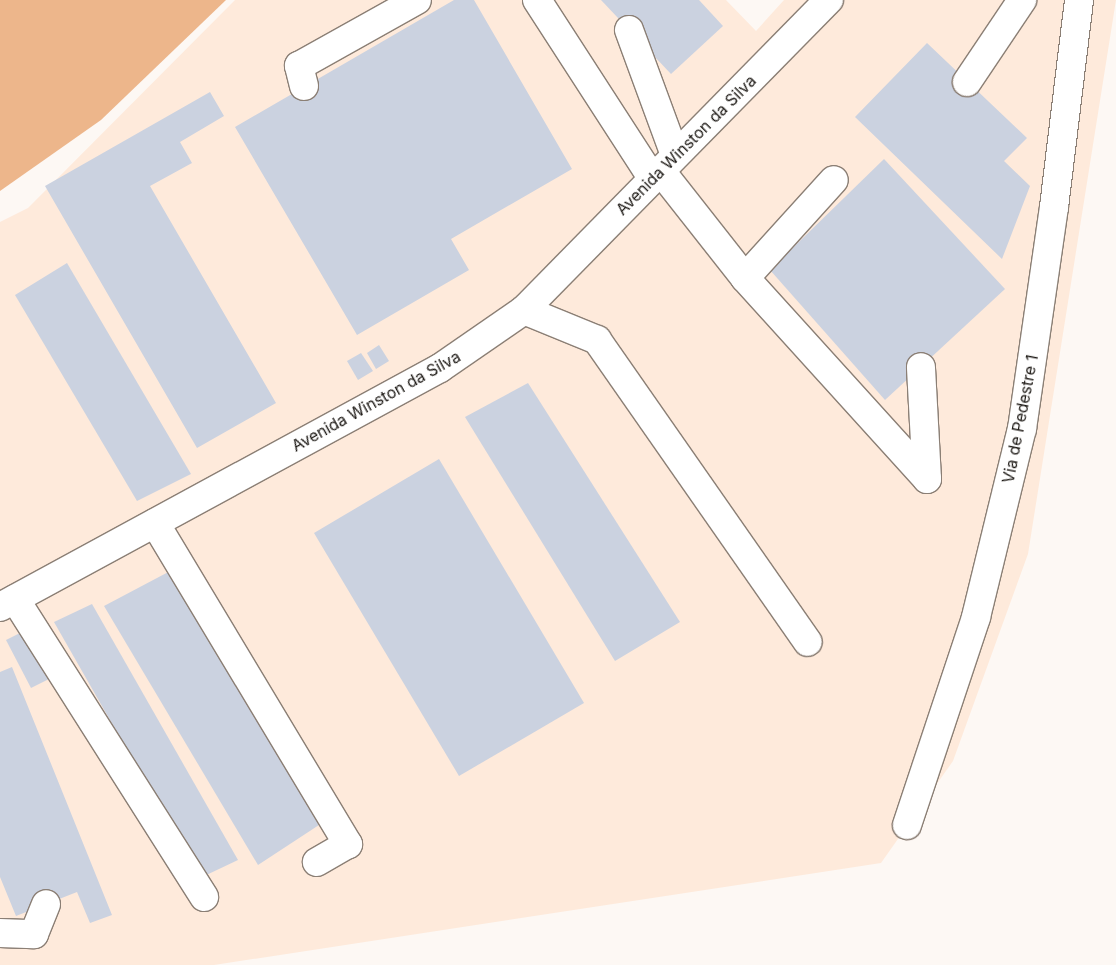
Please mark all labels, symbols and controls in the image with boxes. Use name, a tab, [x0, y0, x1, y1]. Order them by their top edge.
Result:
street label: Avenida Winston da Silva	[612, 71, 760, 219]
street label: Avenida Winston da Silva	[288, 347, 464, 455]
street label: Via de Pedestre 1	[998, 353, 1042, 485]

